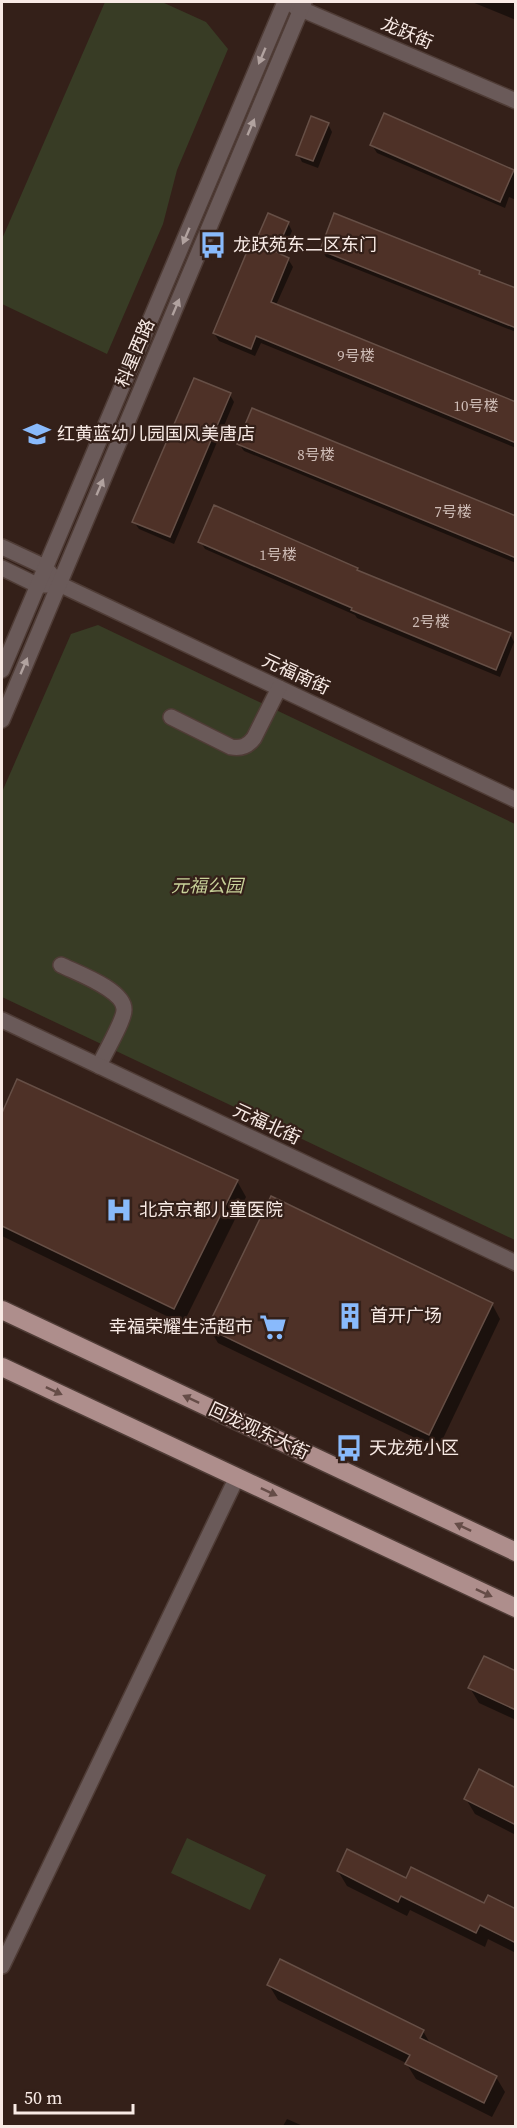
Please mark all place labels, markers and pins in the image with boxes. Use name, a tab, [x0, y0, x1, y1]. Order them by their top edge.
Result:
bus stop icon: 龙跃苑东二区东门	[198, 230, 228, 260]
place label: 龙跃苑东二区东门	[233, 232, 377, 257]
school or university icon: 红黄蓝幼儿园国风美唐店	[22, 419, 52, 449]
place label: 红黄蓝幼儿园国风美唐店	[57, 421, 255, 446]
hospital icon: 北京京都儿童医院	[104, 1195, 134, 1225]
place label: 北京京都儿童医院	[139, 1197, 283, 1222]
building icon: 首开广场	[335, 1301, 365, 1331]
place label: 首开广场	[370, 1303, 442, 1328]
supermarket icon: 幸福荣耀生活超市	[258, 1312, 288, 1342]
place label: 幸福荣耀生活超市	[109, 1314, 253, 1339]
bus stop icon: 天龙苑小区	[334, 1433, 364, 1463]
place label: 天龙苑小区	[369, 1435, 459, 1460]

